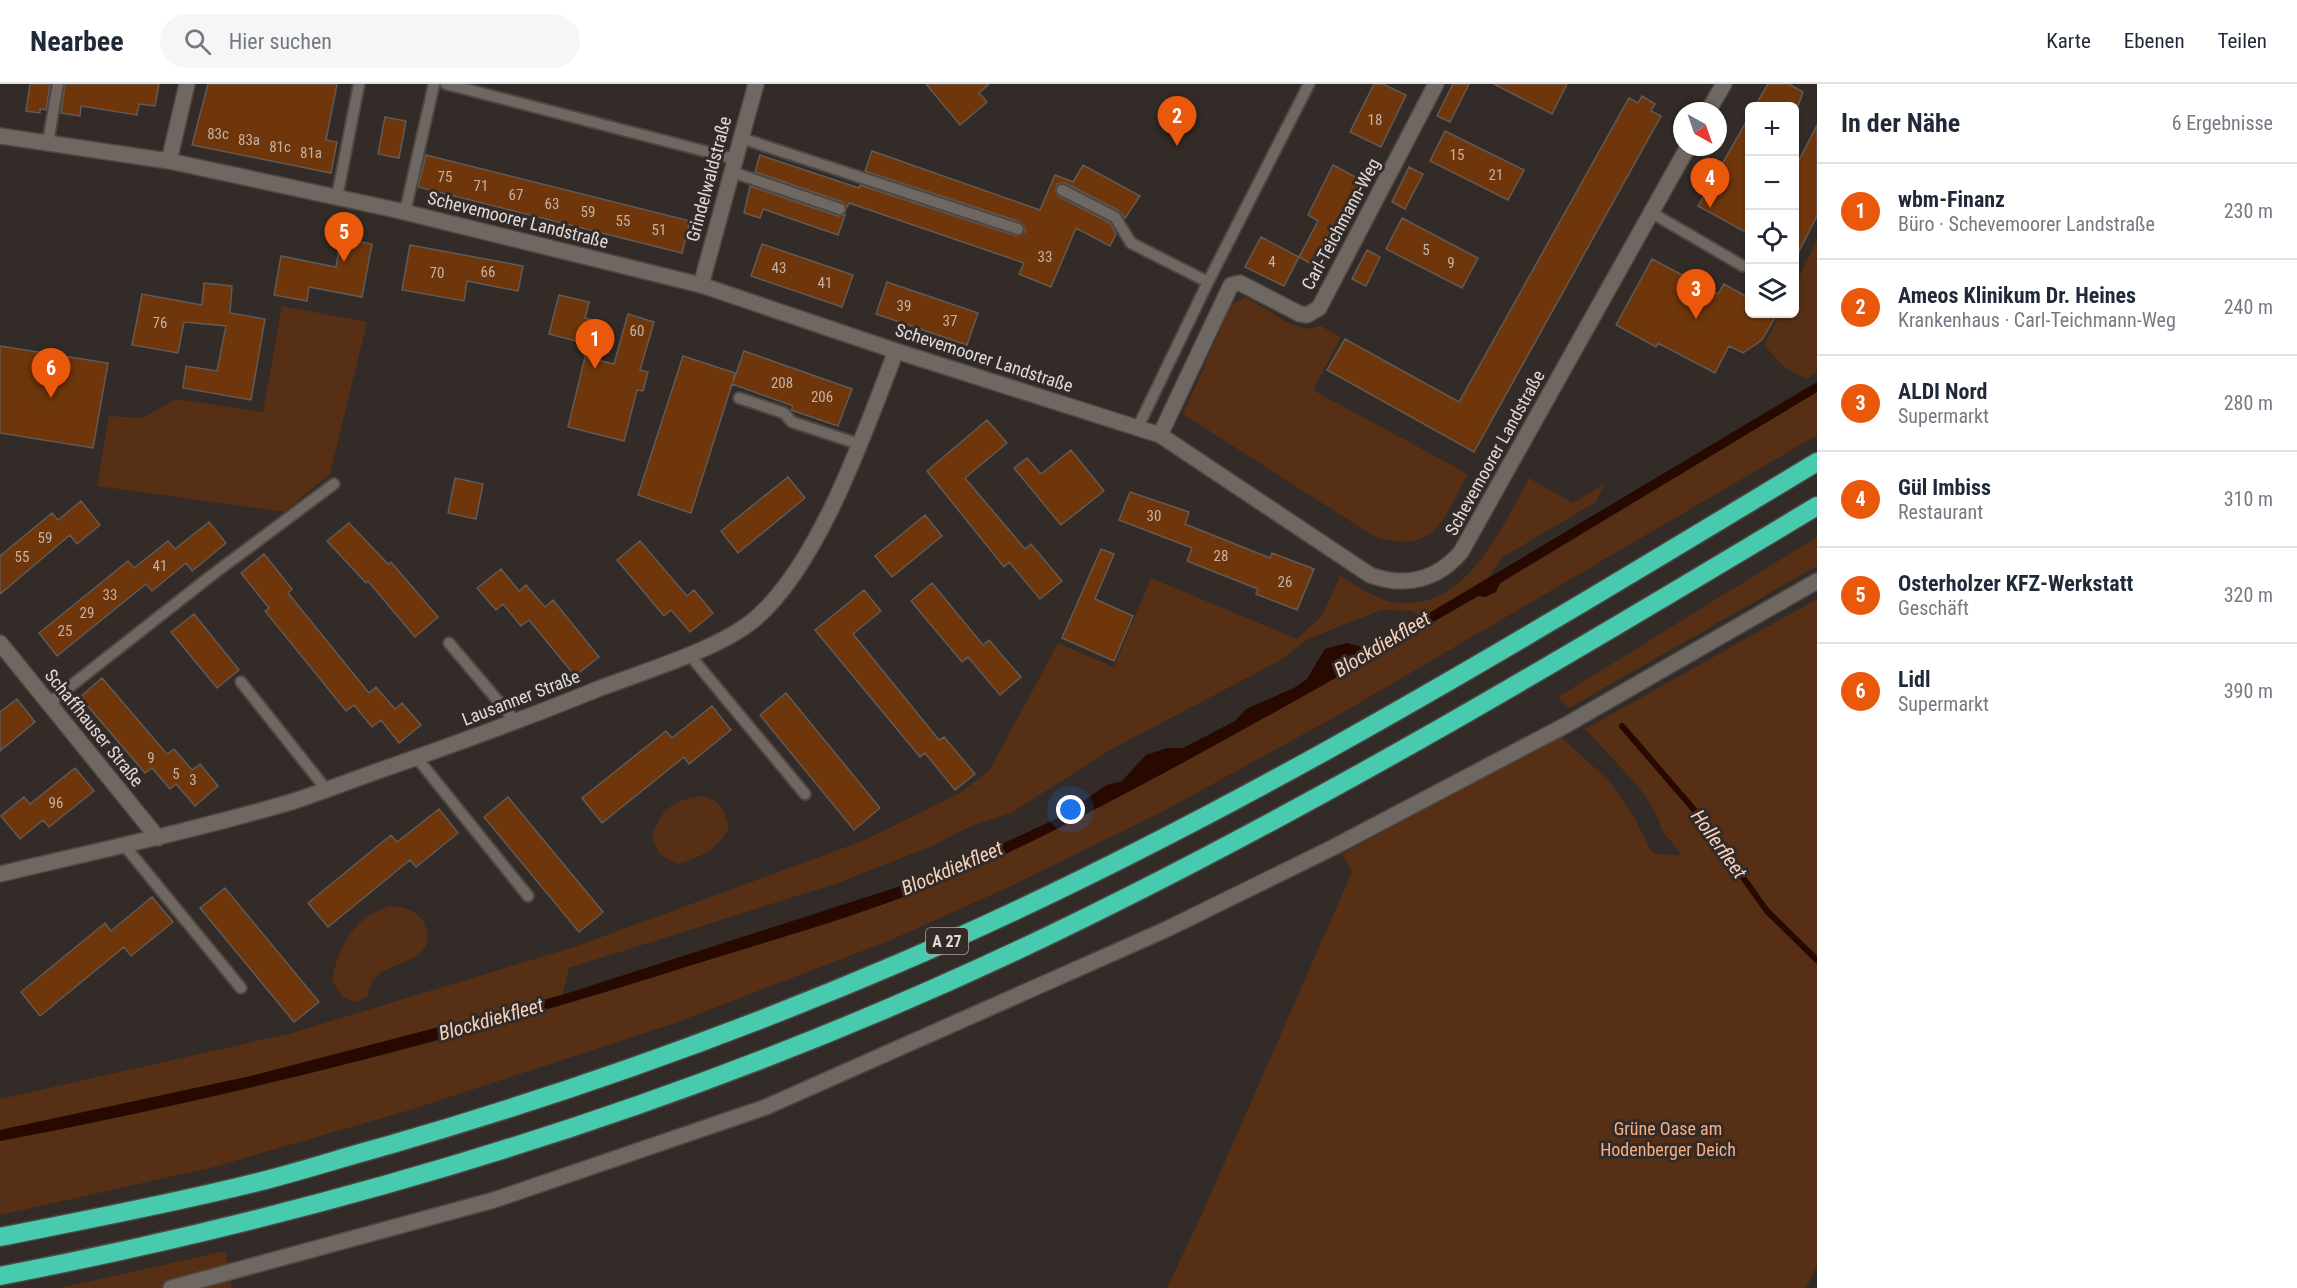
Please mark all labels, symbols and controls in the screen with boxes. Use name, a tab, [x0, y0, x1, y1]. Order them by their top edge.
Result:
search box	[160, 14, 580, 68]
text: Nearbee	[30, 25, 124, 58]
icon: search	[181, 25, 214, 58]
text: Hier suchen	[229, 29, 332, 54]
text: Karte	[2046, 29, 2091, 53]
text: Ebenen	[2124, 29, 2185, 53]
text: Teilen	[2218, 29, 2267, 53]
pin: 2	[1158, 97, 1196, 146]
north arrow	[1673, 102, 1727, 156]
map controls	[1745, 102, 1799, 318]
button: +	[1745, 102, 1799, 156]
text: In der Nähe	[1841, 108, 1960, 138]
house number: 18	[1368, 111, 1382, 129]
text: 6 Ergebnisse	[2172, 111, 2273, 135]
street label: Grindelwaldstraße	[682, 114, 735, 244]
house number: 83c	[207, 125, 229, 143]
house number: 83a	[238, 131, 260, 149]
house number: 81c	[269, 138, 291, 156]
house number: 81a	[300, 144, 322, 162]
house number: 15	[1450, 146, 1464, 164]
street label: Carl-Teichmann-Weg	[1297, 154, 1384, 293]
button: −	[1745, 156, 1799, 210]
pin: 4	[1690, 158, 1730, 208]
house number: 21	[1489, 166, 1503, 184]
house number: 75	[438, 168, 452, 186]
house number: 71	[474, 177, 488, 195]
house number: 67	[509, 186, 523, 204]
street label: Schevemoorer Landstraße	[426, 187, 611, 252]
text: wbm-Finanz	[1898, 187, 2005, 212]
house number: 63	[545, 195, 559, 213]
text: 1	[1855, 199, 1866, 223]
text: 230 m	[2224, 199, 2273, 223]
house number: 59	[581, 203, 595, 221]
button: locate	[1745, 210, 1799, 264]
pin: 5	[324, 212, 364, 262]
house number: 55	[616, 212, 630, 230]
text: Büro · Schevemoorer Landstraße	[1898, 212, 2155, 236]
house number: 51	[652, 221, 666, 239]
house number: 5	[1422, 241, 1430, 259]
house number: 33	[1038, 248, 1052, 266]
house number: 4	[1268, 253, 1276, 271]
house number: 9	[1447, 254, 1455, 272]
house number: 43	[772, 259, 786, 277]
house number: 66	[481, 263, 495, 281]
house number: 70	[430, 264, 444, 282]
button: layers	[1745, 264, 1799, 318]
pin: 3	[1676, 270, 1716, 319]
house number: 41	[818, 274, 832, 292]
text: Ameos Klinikum Dr. Heines	[1898, 283, 2136, 308]
text: 2	[1855, 295, 1866, 319]
text: 240 m	[2224, 295, 2273, 319]
house number: 39	[897, 297, 911, 315]
text: Krankenhaus · Carl-Teichmann-Weg	[1898, 308, 2176, 332]
house number: 37	[943, 312, 957, 330]
house number: 76	[153, 314, 167, 332]
street label: Schevemoorer Landstraße	[893, 319, 1076, 396]
pin: 1	[576, 320, 614, 369]
house number: 60	[630, 322, 644, 340]
pin: 6	[32, 348, 70, 398]
street label: Schevemoorer Landstraße	[1440, 366, 1549, 539]
house number: 208	[771, 374, 793, 392]
text: ALDI Nord	[1898, 379, 1988, 404]
house number: 206	[811, 388, 833, 406]
text: 3	[1855, 391, 1866, 415]
text: 280 m	[2224, 391, 2273, 415]
text: Supermarkt	[1898, 404, 1989, 428]
text: Gül Imbiss	[1898, 475, 1991, 500]
text: 4	[1855, 487, 1866, 511]
text: 310 m	[2224, 487, 2273, 511]
text: Restaurant	[1898, 500, 1983, 524]
house number: 30	[1147, 507, 1161, 525]
house number: 59	[38, 529, 52, 547]
house number: 28	[1214, 547, 1228, 565]
house number: 55	[15, 548, 29, 566]
house number: 41	[153, 557, 167, 575]
text: Osterholzer KFZ-Werkstatt	[1898, 571, 2133, 596]
house number: 26	[1278, 573, 1292, 591]
text: 5	[1855, 583, 1866, 607]
text: 320 m	[2224, 583, 2273, 607]
house number: 33	[103, 586, 117, 604]
text: Geschäft	[1898, 596, 1969, 620]
house number: 29	[80, 604, 94, 622]
water label: Blockdiekfleet	[1330, 606, 1435, 682]
house number: 25	[58, 622, 72, 640]
street label: Schaffhauser Straße	[41, 665, 148, 791]
street label: Lausanner Straße	[459, 665, 583, 730]
text: Lidl	[1898, 667, 1931, 692]
text: 6	[1855, 679, 1866, 703]
text: 390 m	[2224, 679, 2273, 703]
text: Supermarkt	[1898, 692, 1989, 716]
house number: 9	[147, 749, 155, 767]
house number: 5	[172, 765, 180, 783]
house number: 3	[189, 771, 197, 789]
house number: 96	[49, 794, 63, 812]
your location	[1056, 795, 1085, 824]
water label: Hollerfleet	[1686, 805, 1752, 883]
water label: Blockdiekfleet	[898, 836, 1007, 900]
road number: A 27	[926, 928, 968, 954]
water label: Blockdiekfleet	[436, 993, 546, 1045]
park label: Grüne Oase am Hodenberger Deich	[1600, 1118, 1736, 1160]

